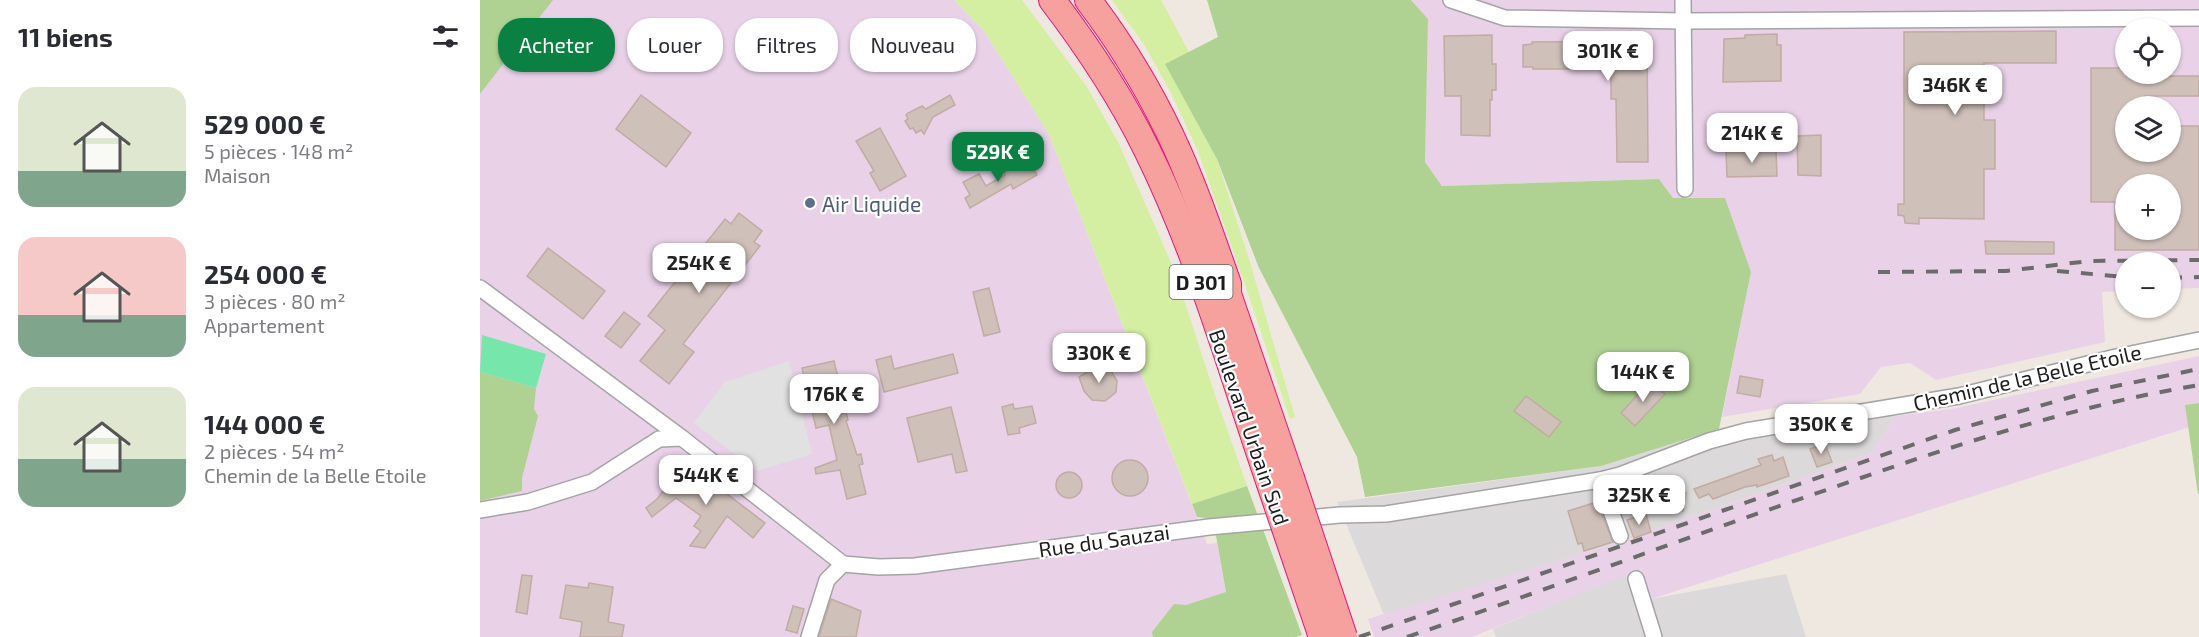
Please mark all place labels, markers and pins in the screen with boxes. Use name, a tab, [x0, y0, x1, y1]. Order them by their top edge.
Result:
pin: 301K €	[1559, 31, 1657, 82]
pin: 346K €	[1906, 65, 2004, 116]
pin: 214K €	[1703, 113, 1801, 164]
pin: 529K €	[949, 132, 1047, 183]
place label: Air Liquide	[822, 191, 921, 216]
marker: Air Liquide	[803, 196, 817, 210]
pin: 254K €	[650, 243, 748, 294]
pin: 330K €	[1050, 333, 1148, 384]
pin: 144K €	[1594, 352, 1692, 403]
pin: 176K €	[785, 374, 883, 425]
pin: 350K €	[1772, 404, 1870, 455]
pin: 544K €	[657, 455, 755, 506]
pin: 325K €	[1590, 475, 1688, 526]

